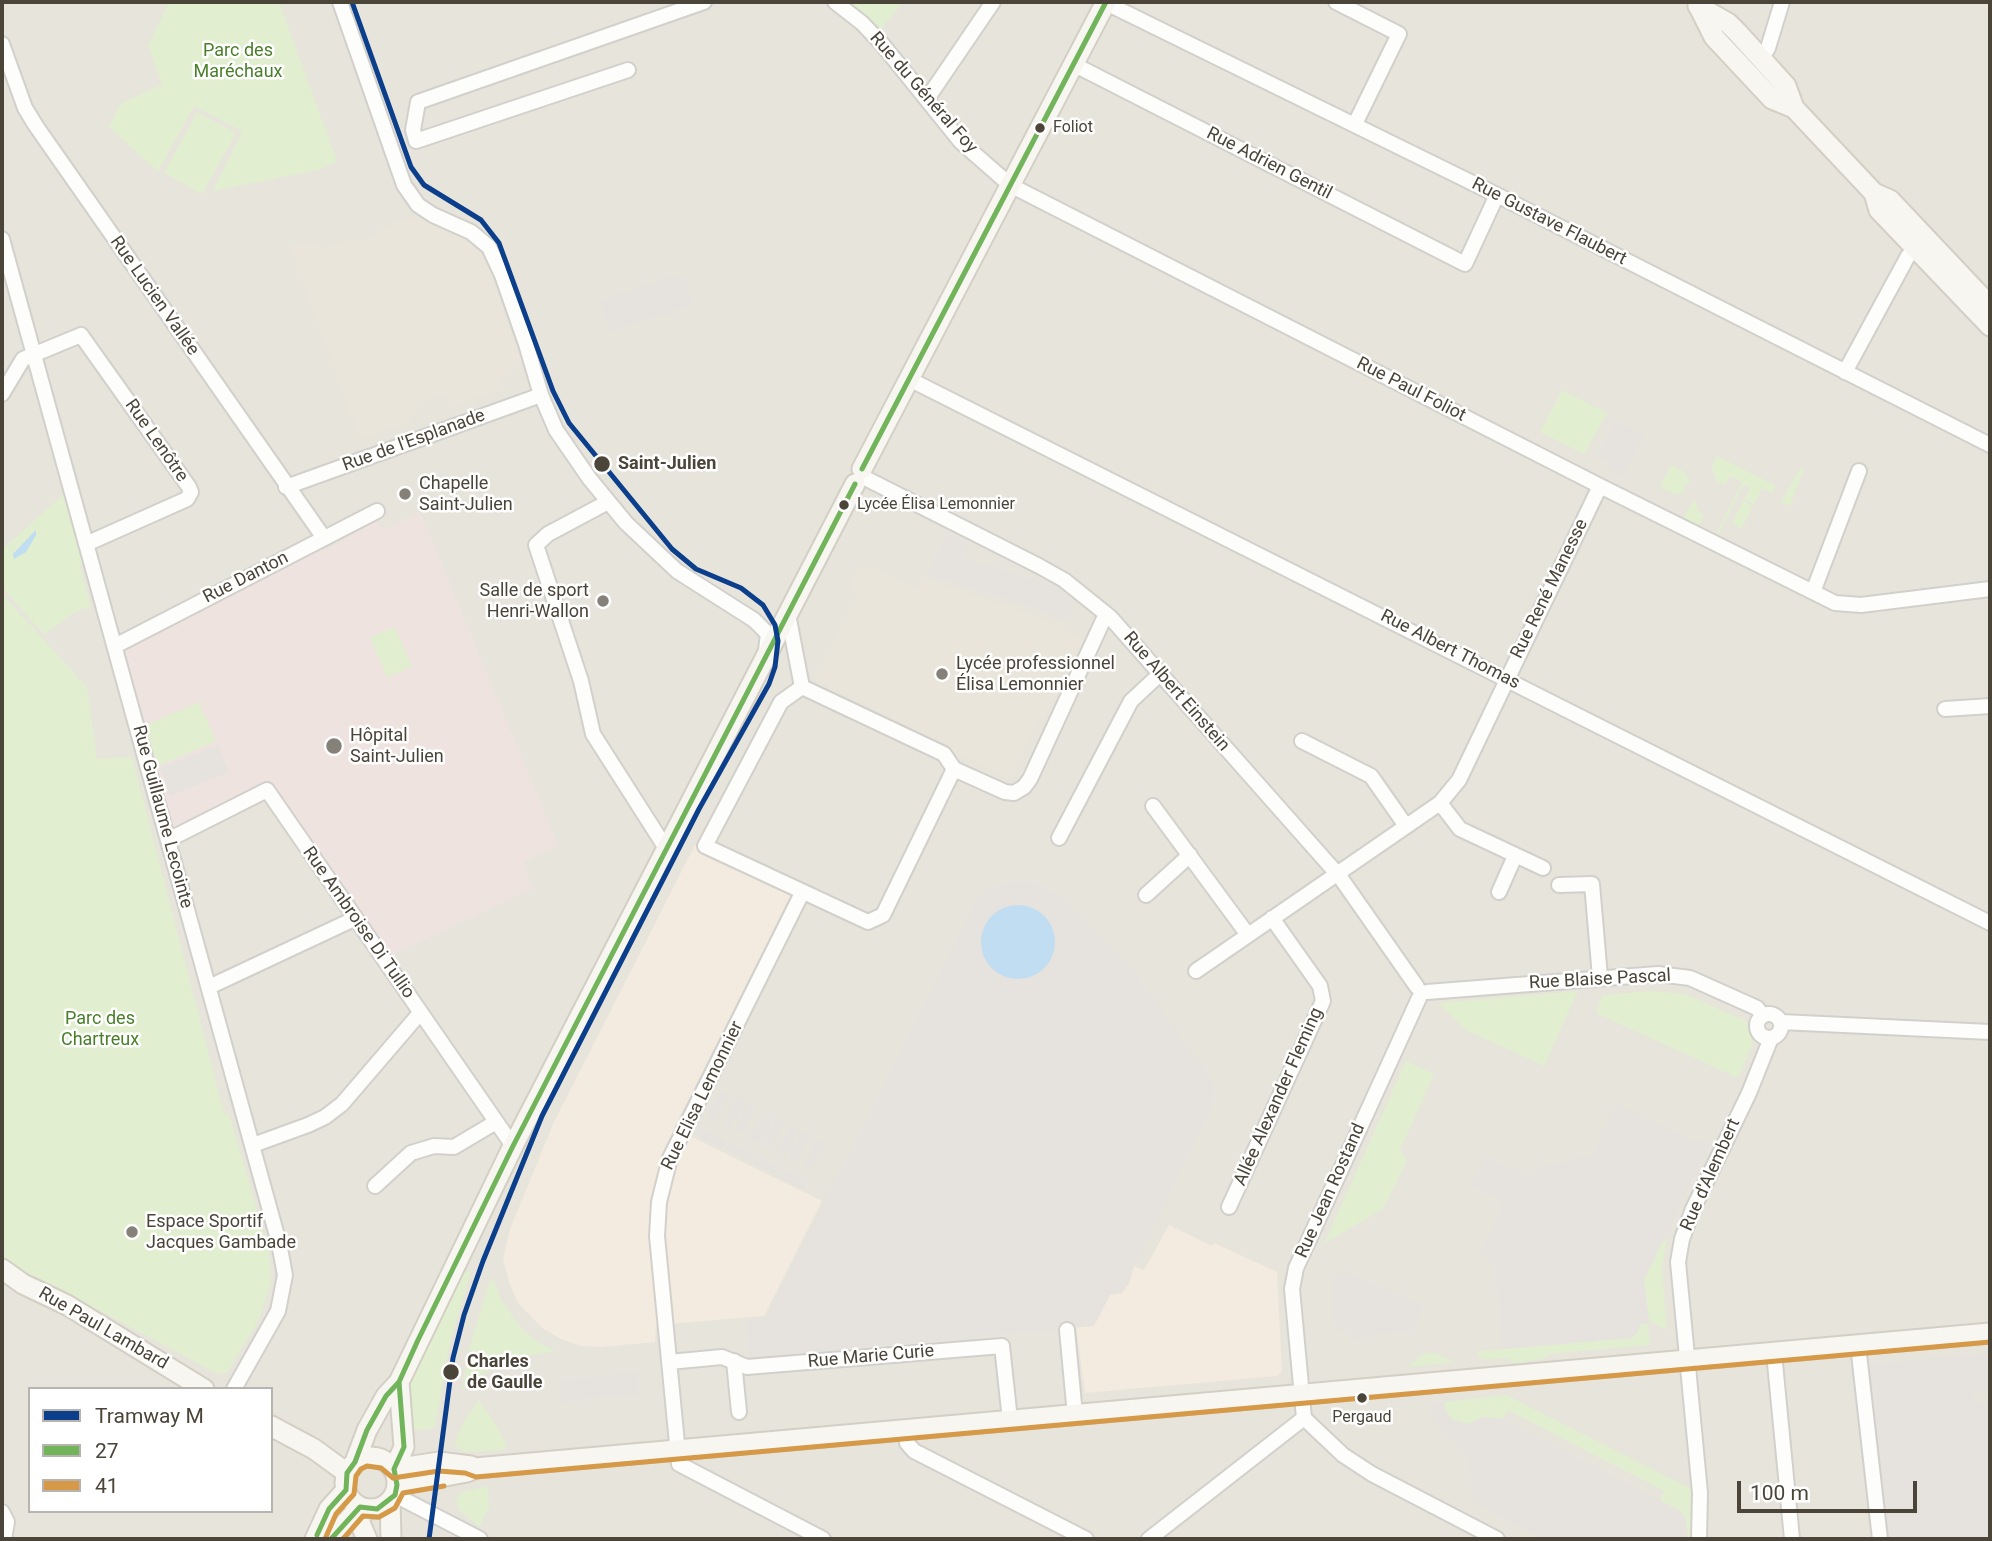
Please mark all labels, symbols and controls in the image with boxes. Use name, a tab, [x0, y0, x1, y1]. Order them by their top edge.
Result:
street label: Rue du Général Foy	[864, 28, 982, 158]
park label: Parc des Maréchaux	[194, 40, 282, 82]
place label: Foliot	[1053, 118, 1093, 138]
marker: Foliot	[1033, 121, 1047, 135]
street label: Rue Adrien Gentil	[1203, 123, 1335, 205]
street label: Rue Gustave Flaubert	[1468, 174, 1630, 270]
street label: Rue Lucien Vallée	[105, 232, 203, 360]
street label: Rue Paul Foliot	[1353, 353, 1469, 427]
street label: Rue Lenôtre	[120, 396, 192, 486]
street label: Rue de l'Esplanade	[340, 405, 488, 477]
place label: Saint-Julien	[618, 453, 716, 475]
marker: Saint-Julien	[592, 454, 612, 474]
place label: Chapelle Saint-Julien	[419, 473, 513, 516]
marker: Chapelle Saint-Julien	[397, 486, 413, 502]
place label: Lycée Élisa Lemonnier	[857, 495, 1015, 515]
marker: Lycée Élisa Lemonnier	[837, 498, 851, 512]
street label: Rue René Manesse	[1507, 516, 1593, 662]
street label: Rue Danton	[200, 547, 292, 609]
place label: Salle de sport Henri-Wallon	[480, 580, 589, 622]
marker: Salle de sport Henri-Wallon	[595, 593, 611, 609]
street label: Rue Albert Thomas	[1377, 606, 1523, 694]
street label: Rue Albert Einstein	[1118, 628, 1234, 756]
place label: Lycée professionnel Élisa Lemonnier	[956, 653, 1115, 696]
marker: Lycée professionnel Élisa Lemonnier	[934, 666, 950, 682]
street label: Rue Guillaume Lecointe	[127, 723, 197, 911]
place label: Hôpital Saint-Julien	[350, 725, 444, 768]
marker: Hôpital Saint-Julien	[324, 736, 344, 756]
street label: Rue Ambroise Di Tullio	[297, 843, 419, 1003]
street label: Rue Blaise Pascal	[1529, 965, 1671, 995]
street label: Allée Alexander Fleming	[1230, 1005, 1328, 1189]
park label: Parc des Chartreux	[61, 1008, 139, 1050]
street label: Rue Elisa Lemonnier	[658, 1018, 748, 1174]
street label: Rue d'Alembert	[1677, 1115, 1745, 1235]
street label: Rue Jean Rostand	[1292, 1120, 1370, 1262]
place label: Espace Sportif Jacques Gambade	[146, 1211, 296, 1254]
marker: Espace Sportif Jacques Gambade	[124, 1224, 140, 1240]
street label: Rue Paul Lambard	[34, 1283, 172, 1375]
street label: Rue Marie Curie	[807, 1341, 935, 1373]
place label: Charles de Gaulle	[467, 1351, 543, 1394]
marker: Charles de Gaulle	[441, 1362, 461, 1382]
legend	[28, 1387, 273, 1513]
marker: Pergaud	[1355, 1391, 1369, 1405]
text: Tramway M	[95, 1404, 204, 1428]
place label: Pergaud	[1332, 1408, 1392, 1428]
text: 27	[95, 1439, 119, 1463]
scale bar	[1740, 1468, 1920, 1512]
text: 41	[95, 1474, 119, 1498]
text: 100 m	[1750, 1481, 1809, 1505]

